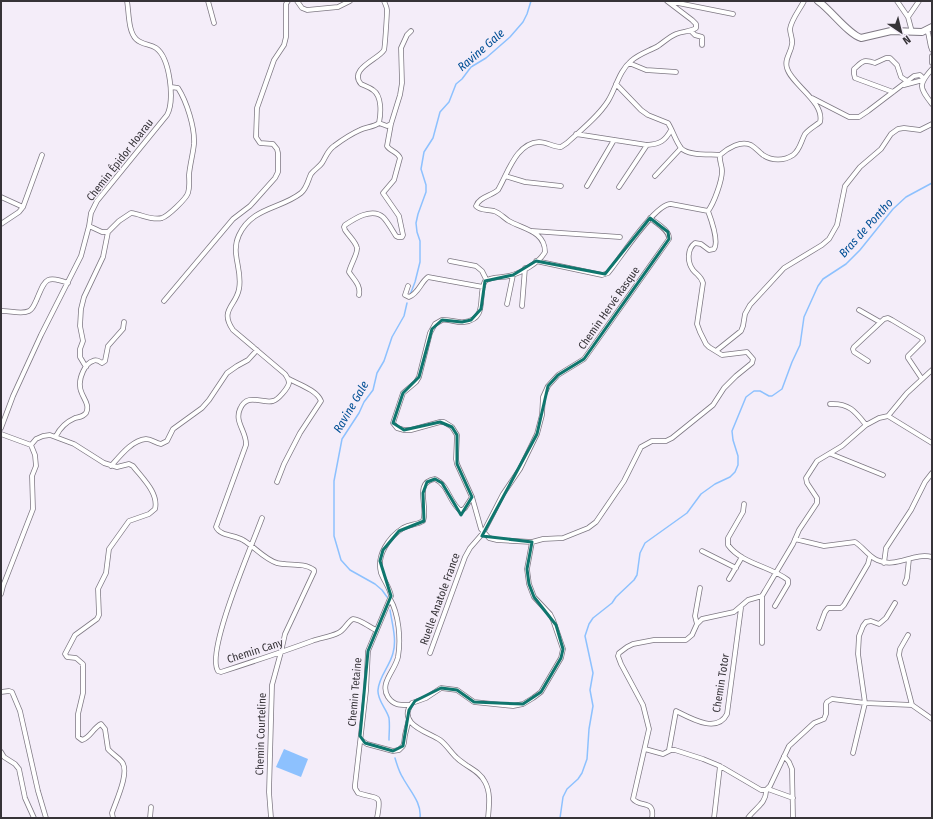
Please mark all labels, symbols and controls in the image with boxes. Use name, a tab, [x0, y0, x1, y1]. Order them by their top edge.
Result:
north arrow	[881, 12, 921, 52]
water label: Ravine Gale	[455, 26, 507, 74]
text: N	[900, 33, 913, 47]
street label: Chemin Épidor Hoarau	[83, 116, 156, 204]
water label: Bras de Pontho	[836, 196, 896, 260]
street label: Chemin Hervé Rasque	[576, 264, 642, 352]
water label: Ravine Gale	[331, 378, 372, 435]
street label: Ruelle Anatole France	[417, 551, 463, 647]
street label: Chemin Cany	[225, 636, 285, 666]
street label: Chemin Totor	[710, 652, 732, 713]
street label: Chemin Tetaine	[346, 657, 364, 727]
street label: Chemin Courteline	[253, 692, 269, 776]

